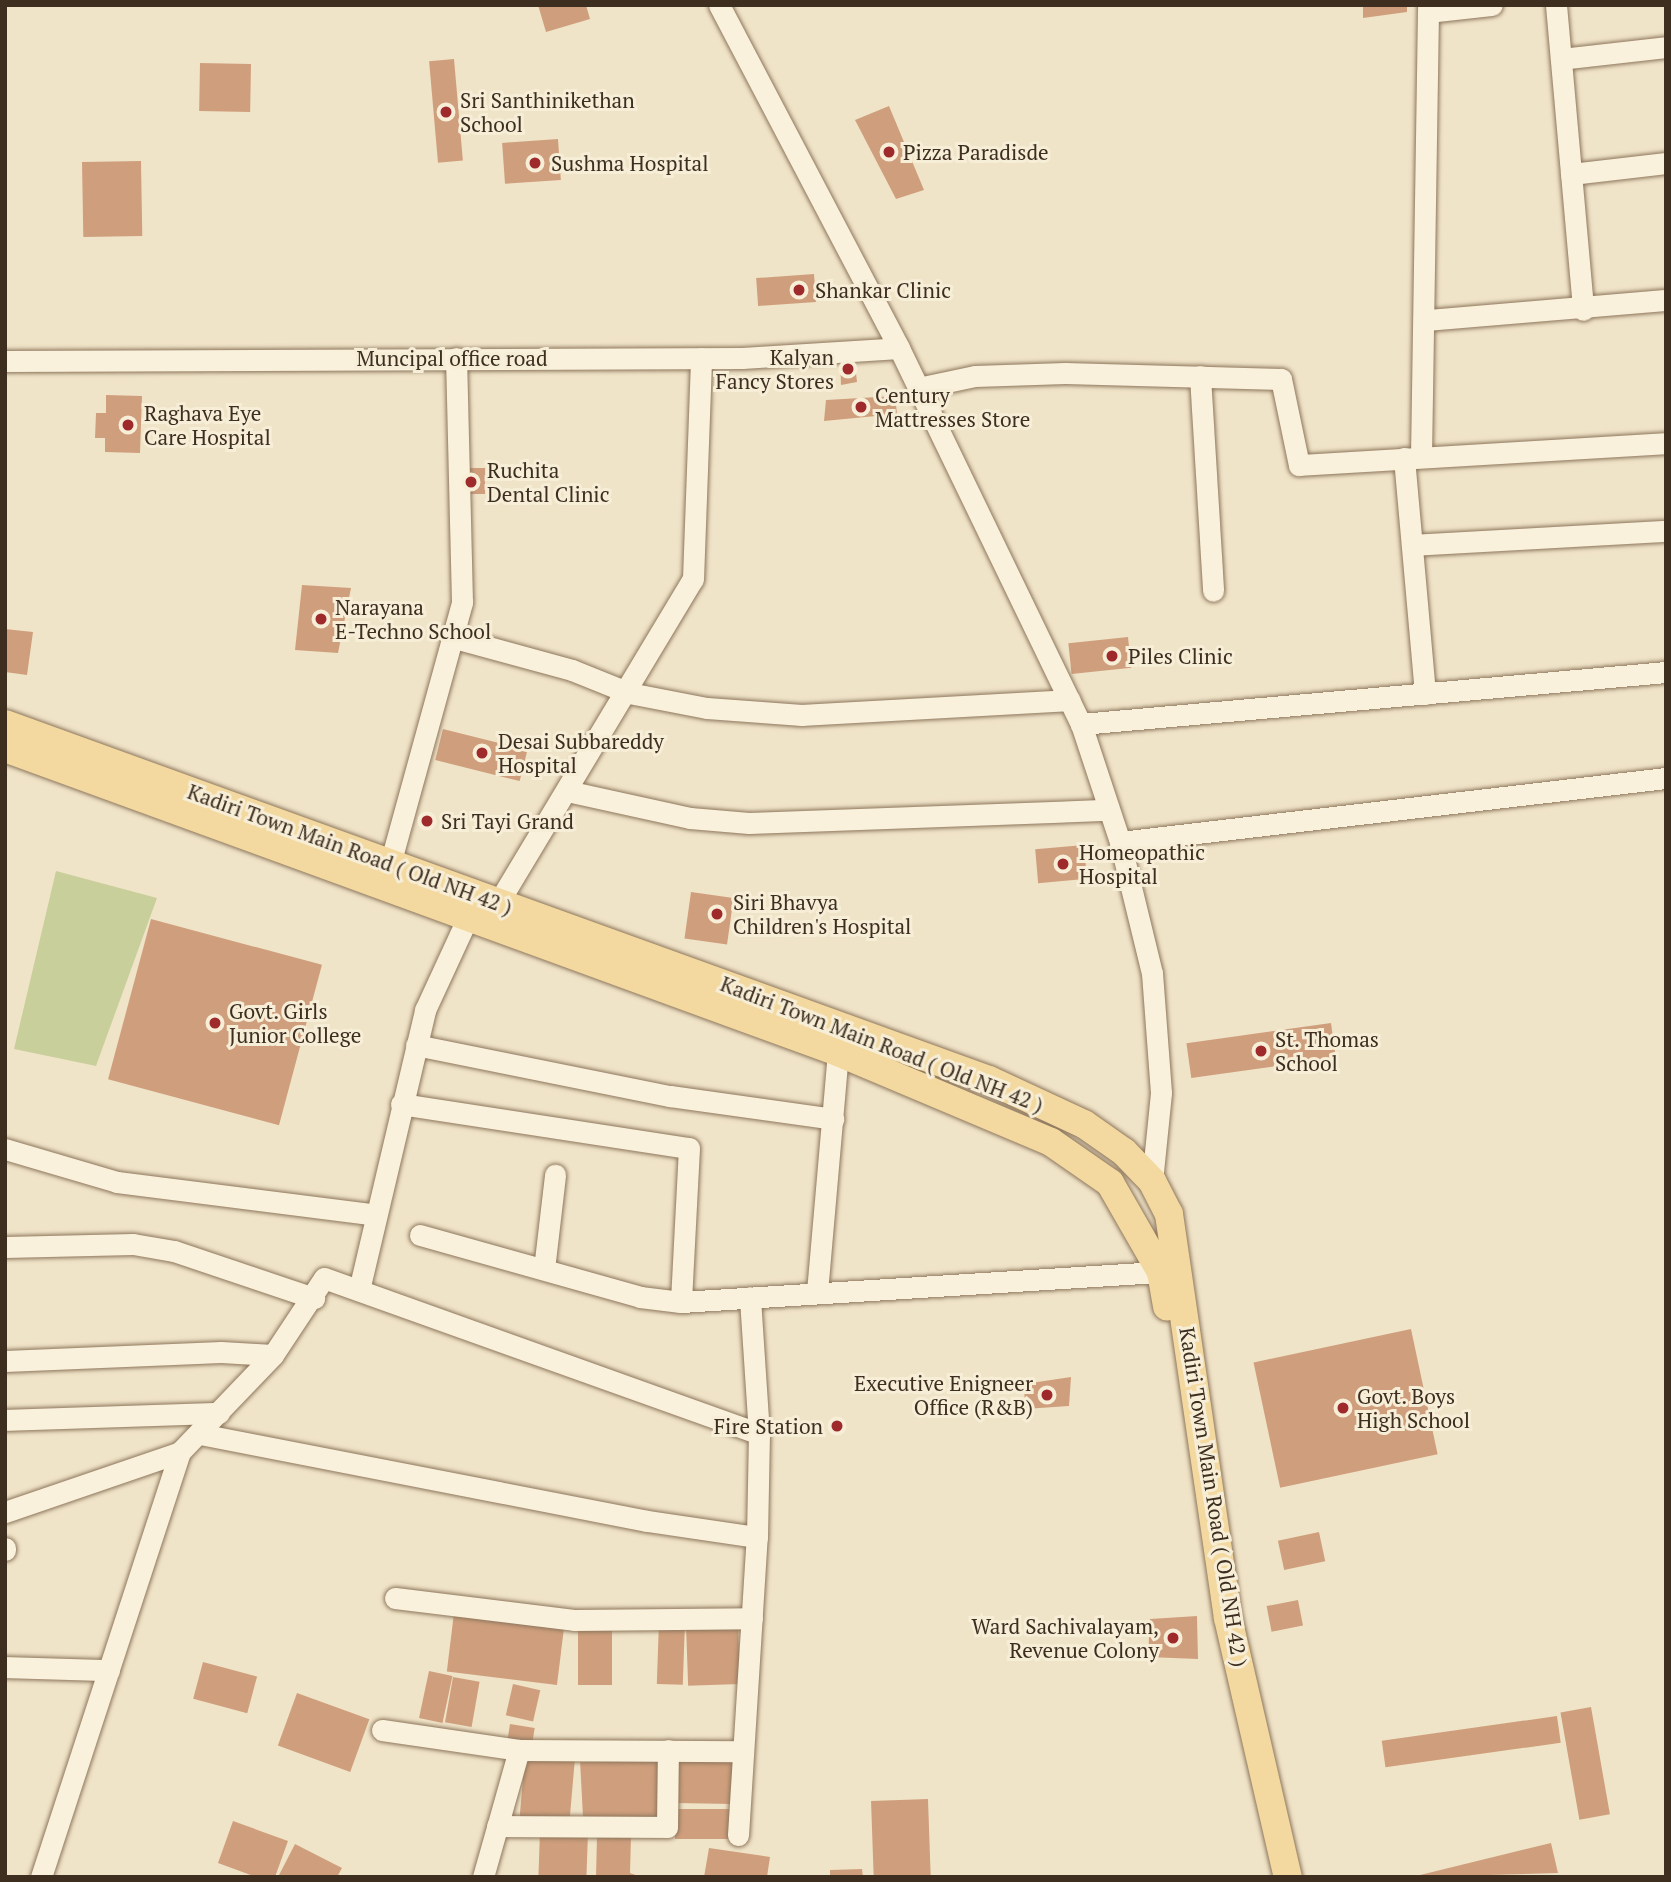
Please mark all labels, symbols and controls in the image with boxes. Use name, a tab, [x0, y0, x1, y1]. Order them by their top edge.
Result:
place label: Sri Santhinikethan School	[460, 87, 635, 137]
marker: Sri Santhinikethan School	[438, 104, 454, 120]
place label: Pizza Paradisde	[903, 139, 1049, 165]
marker: Pizza Paradisde	[881, 144, 897, 160]
place label: Sushma Hospital	[551, 150, 708, 176]
marker: Sushma Hospital	[525, 153, 545, 173]
place label: Shankar Clinic	[815, 277, 951, 303]
marker: Shankar Clinic	[789, 280, 809, 300]
place label: Kalyan Fancy Stores	[716, 344, 834, 394]
street label: Muncipal office road	[356, 345, 548, 371]
marker: Kalyan Fancy Stores	[840, 361, 856, 377]
place label: Century Mattresses Store	[875, 382, 1030, 432]
marker: Century Mattresses Store	[853, 399, 869, 415]
place label: Raghava Eye Care Hospital	[144, 400, 271, 450]
marker: Raghava Eye Care Hospital	[118, 415, 138, 435]
place label: Ruchita Dental Clinic	[487, 457, 609, 507]
marker: Ruchita Dental Clinic	[461, 472, 481, 492]
place label: Narayana E-Techno School	[335, 594, 491, 644]
marker: Narayana E-Techno School	[313, 611, 329, 627]
place label: Piles Clinic	[1128, 643, 1233, 669]
marker: Piles Clinic	[1102, 646, 1122, 666]
place label: Desai Subbareddy Hospital	[498, 728, 664, 778]
marker: Desai Subbareddy Hospital	[472, 743, 492, 763]
street label: Kadiri Town Main Road ( Old NH 42 )	[184, 778, 516, 920]
place label: Sri Tayi Grand	[441, 808, 574, 834]
marker: Sri Tayi Grand	[419, 813, 435, 829]
place label: Homeopathic Hospital	[1079, 839, 1205, 889]
marker: Homeopathic Hospital	[1053, 854, 1073, 874]
place label: Siri Bhavya Children's Hospital	[733, 889, 911, 939]
marker: Siri Bhavya Children's Hospital	[707, 904, 727, 924]
street label: Kadiri Town Main Road ( Old NH 42 )	[717, 971, 1047, 1117]
place label: Govt. Girls Junior College	[229, 998, 361, 1048]
marker: Govt. Girls Junior College	[207, 1015, 223, 1031]
place label: St. Thomas School	[1275, 1026, 1380, 1076]
marker: St. Thomas School	[1253, 1043, 1269, 1059]
street label: Kadiri Town Main Road ( Old NH 42 )	[1175, 1325, 1253, 1669]
place label: Executive Enigneer Office (R&B)	[854, 1370, 1033, 1420]
place label: Govt. Boys High School	[1357, 1383, 1470, 1433]
marker: Executive Enigneer Office (R&B)	[1039, 1387, 1055, 1403]
marker: Govt. Boys High School	[1335, 1400, 1351, 1416]
place label: Fire Station	[714, 1413, 823, 1439]
marker: Fire Station	[829, 1418, 845, 1434]
place label: Ward Sachivalayam, Revenue Colony	[972, 1613, 1159, 1663]
marker: Ward Sachivalayam, Revenue Colony	[1165, 1630, 1181, 1646]

